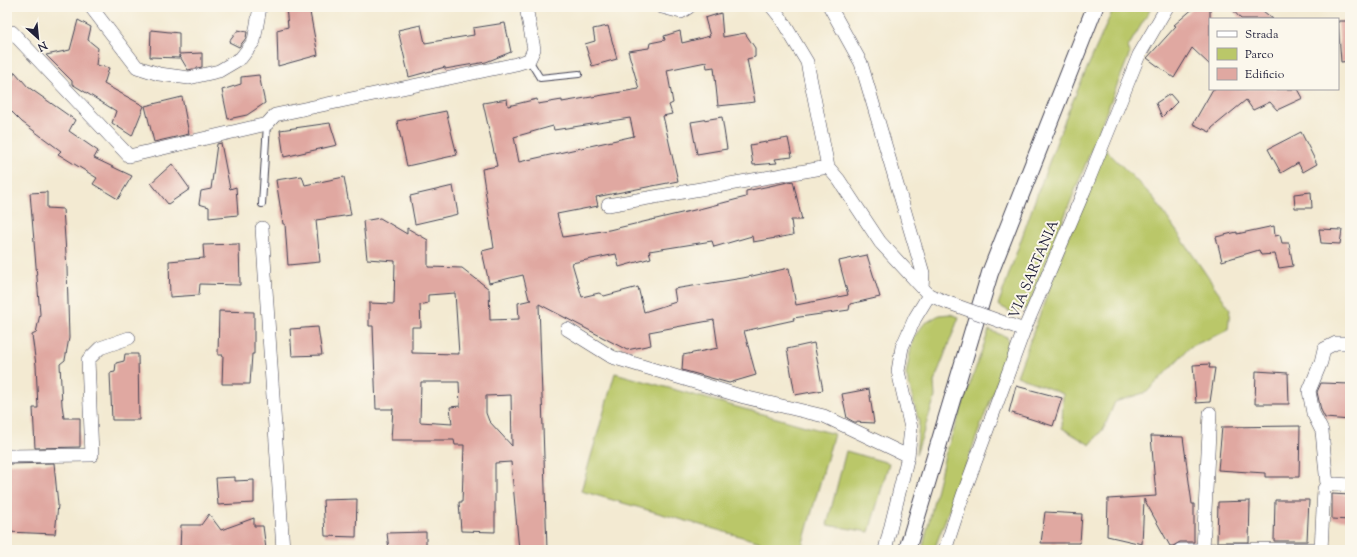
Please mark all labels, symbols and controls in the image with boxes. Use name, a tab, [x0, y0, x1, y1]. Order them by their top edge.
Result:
north arrow	[18, 18, 58, 58]
legend	[1209, 18, 1339, 90]
text: Strada	[1245, 26, 1279, 44]
text: N	[34, 36, 51, 55]
text: Parco	[1245, 46, 1274, 64]
text: Edificio	[1245, 66, 1285, 84]
street label: VIA SARTANIA	[1005, 217, 1065, 322]

